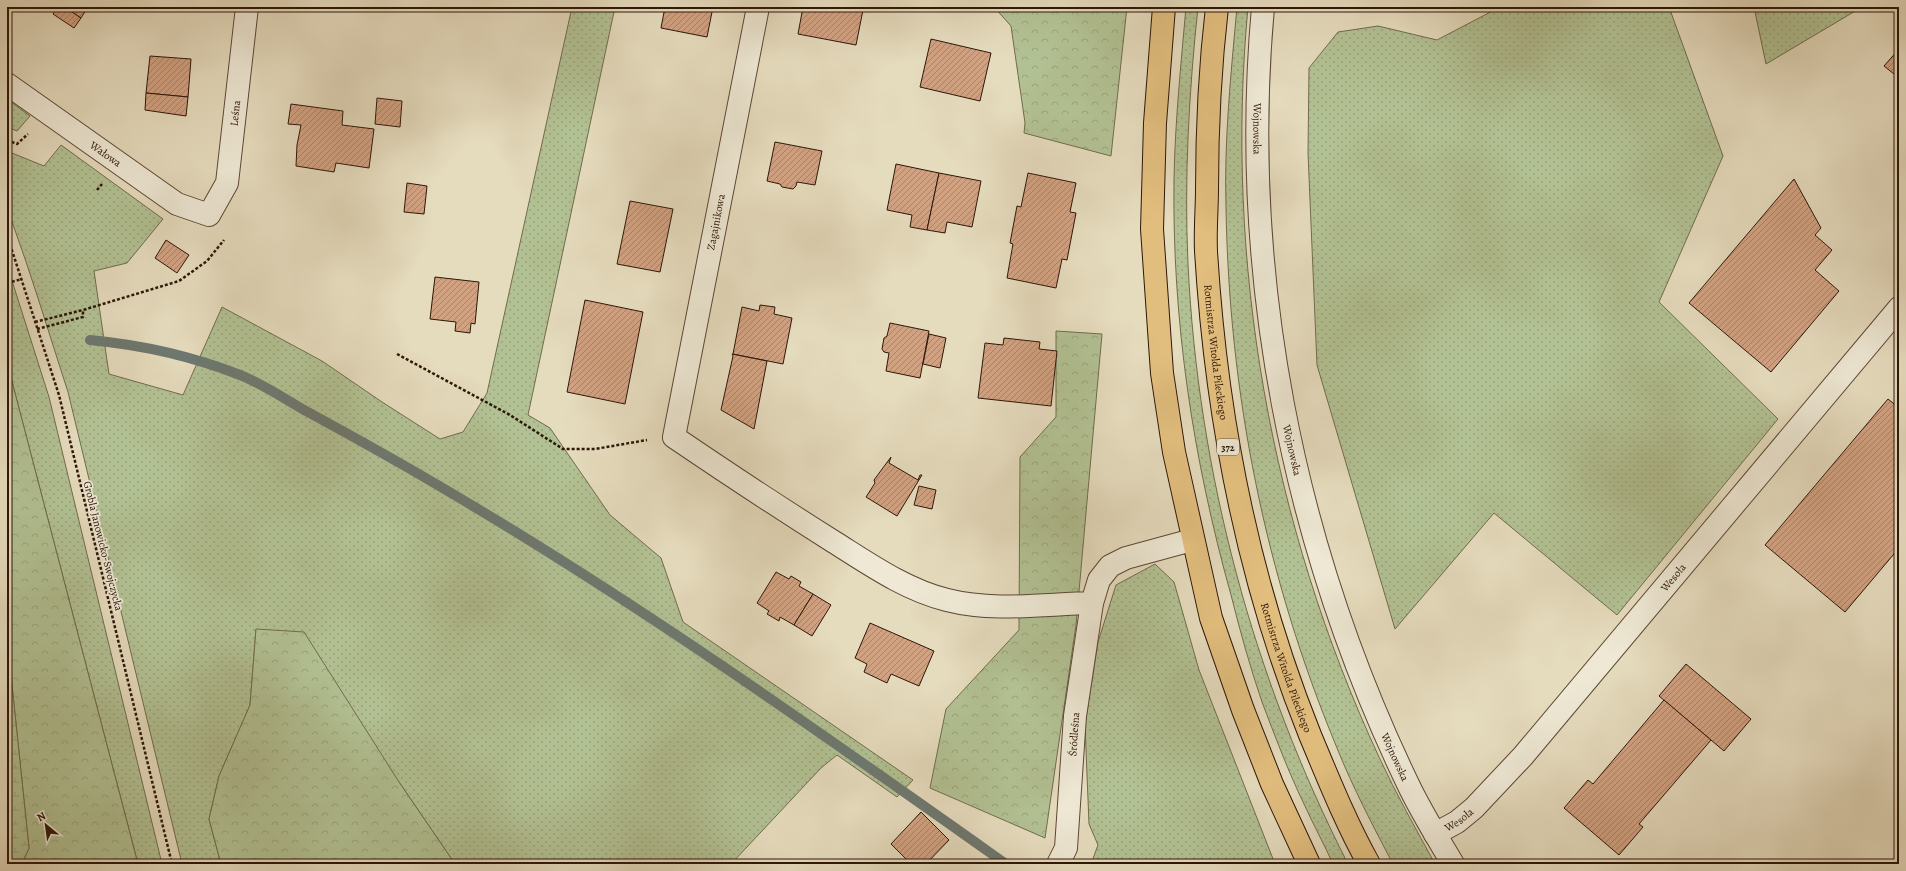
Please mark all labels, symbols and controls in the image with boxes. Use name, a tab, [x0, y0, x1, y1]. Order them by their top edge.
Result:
street label: Leśna	[226, 98, 244, 127]
street label: Wojnowska	[1250, 102, 1265, 156]
street label: Wałowa	[86, 137, 125, 171]
street label: Zagajnikowa	[703, 192, 729, 251]
street label: Rotmistrza Witolda Pileckiego	[1201, 284, 1232, 421]
street label: Wojnowska	[1279, 423, 1306, 478]
road number: 372	[1217, 439, 1239, 455]
street label: Grobla Janowicko-Swojczycka	[80, 479, 127, 613]
street label: Wesoła	[1656, 559, 1690, 595]
street label: Rotmistrza Witolda Pileckiego	[1257, 601, 1316, 735]
street label: Śródleśna	[1065, 710, 1083, 757]
street label: Wojnowska	[1377, 729, 1413, 784]
street label: Wesoła	[1441, 803, 1477, 835]
north arrow	[26, 805, 66, 845]
text: N	[34, 808, 49, 825]

